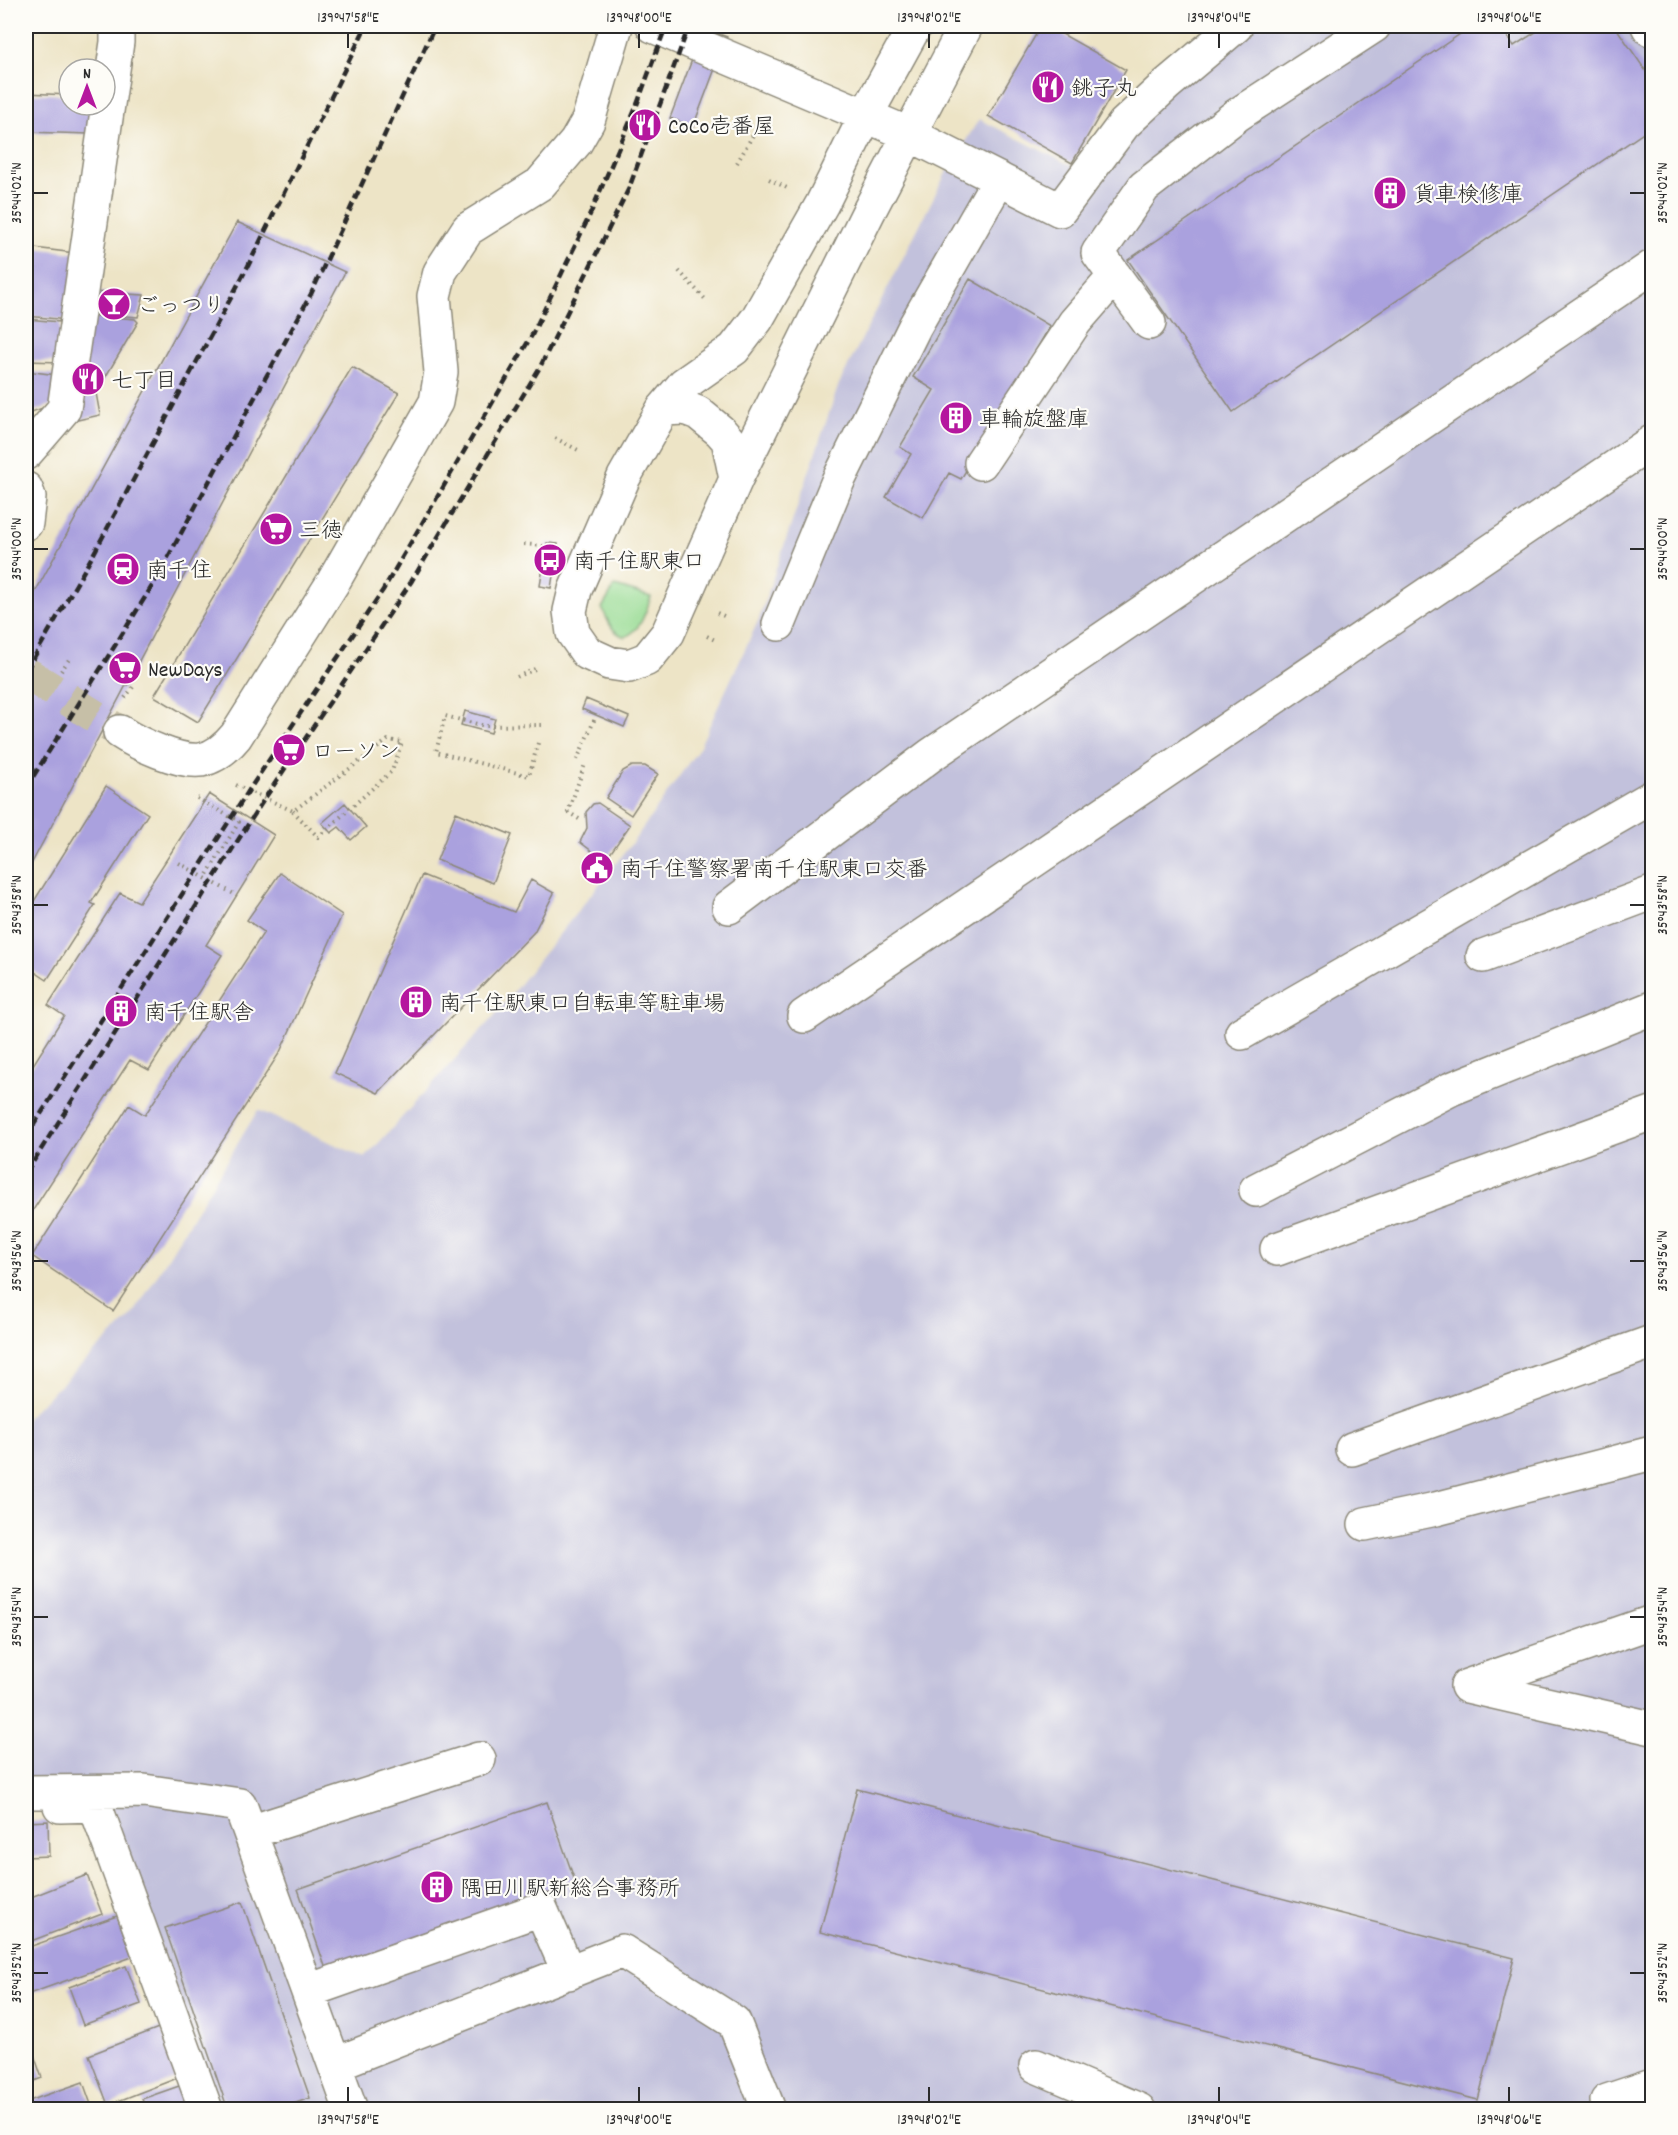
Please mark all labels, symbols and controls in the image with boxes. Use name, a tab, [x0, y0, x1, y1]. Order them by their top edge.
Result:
text: 139°47'58"E	[317, 8, 379, 30]
text: 139°48'00"E	[606, 8, 672, 30]
text: 139°48'02"E	[897, 8, 961, 30]
text: 139°48'04"E	[1187, 8, 1251, 30]
text: 139°48'06"E	[1477, 8, 1541, 30]
north arrow	[57, 57, 117, 117]
text: N	[83, 63, 91, 86]
restaurant icon: 銚子丸	[1030, 69, 1066, 105]
place label: 銚子丸	[1071, 75, 1137, 106]
restaurant icon: CoCo壱番屋	[627, 107, 663, 143]
place label: CoCo壱番屋	[668, 113, 775, 144]
text: 35°44'02"N	[7, 162, 29, 224]
text: 35°44'02"N	[1653, 162, 1675, 224]
building icon: 貨車検修庫	[1372, 175, 1408, 211]
place label: 貨車検修庫	[1413, 181, 1523, 212]
bar icon: ごっつり	[96, 286, 132, 322]
place label: ごっつり	[137, 292, 225, 323]
restaurant icon: 七丁目	[70, 361, 106, 397]
place label: 七丁目	[111, 367, 177, 398]
building icon: 車輪旋盤庫	[938, 400, 974, 436]
place label: 車輪旋盤庫	[979, 406, 1089, 437]
supermarket icon: 三徳	[258, 511, 294, 547]
place label: 三徳	[299, 517, 343, 548]
text: 35°44'00"N	[7, 518, 29, 580]
text: 35°44'00"N	[1653, 518, 1675, 580]
bus stop icon: 南千住駅東口	[532, 542, 568, 578]
place label: 南千住駅東口	[573, 548, 705, 579]
station icon: 南千住	[105, 551, 141, 587]
place label: 南千住	[146, 557, 212, 588]
supermarket icon: NewDays	[107, 650, 143, 686]
place label: NewDays	[148, 656, 223, 687]
supermarket icon: ローソン	[271, 732, 307, 768]
place label: ローソン	[312, 738, 400, 769]
public building icon: 南千住警察署南千住駅東口交番	[579, 850, 615, 886]
place label: 南千住警察署南千住駅東口交番	[620, 856, 928, 887]
text: 35°43'58"N	[7, 875, 29, 935]
text: 35°43'58"N	[1653, 875, 1675, 935]
building icon: 南千住駅東口自転車等駐車場	[398, 984, 434, 1020]
place label: 南千住駅東口自転車等駐車場	[439, 990, 725, 1021]
building icon: 南千住駅舎	[103, 993, 139, 1029]
place label: 南千住駅舎	[144, 999, 254, 1030]
text: 35°43'56"N	[7, 1230, 29, 1292]
text: 35°43'56"N	[1653, 1230, 1675, 1292]
text: 35°43'54"N	[7, 1587, 29, 1647]
text: 35°43'54"N	[1653, 1587, 1675, 1647]
building icon: 隅田川駅新総合事務所	[419, 1869, 455, 1905]
place label: 隅田川駅新総合事務所	[460, 1875, 680, 1906]
text: 35°43'52"N	[7, 1943, 29, 2003]
text: 35°43'52"N	[1653, 1943, 1675, 2003]
text: 139°47'58"E	[317, 2110, 379, 2132]
text: 139°48'00"E	[606, 2110, 672, 2132]
text: 139°48'02"E	[897, 2110, 961, 2132]
text: 139°48'04"E	[1187, 2110, 1251, 2132]
text: 139°48'06"E	[1477, 2110, 1541, 2132]

